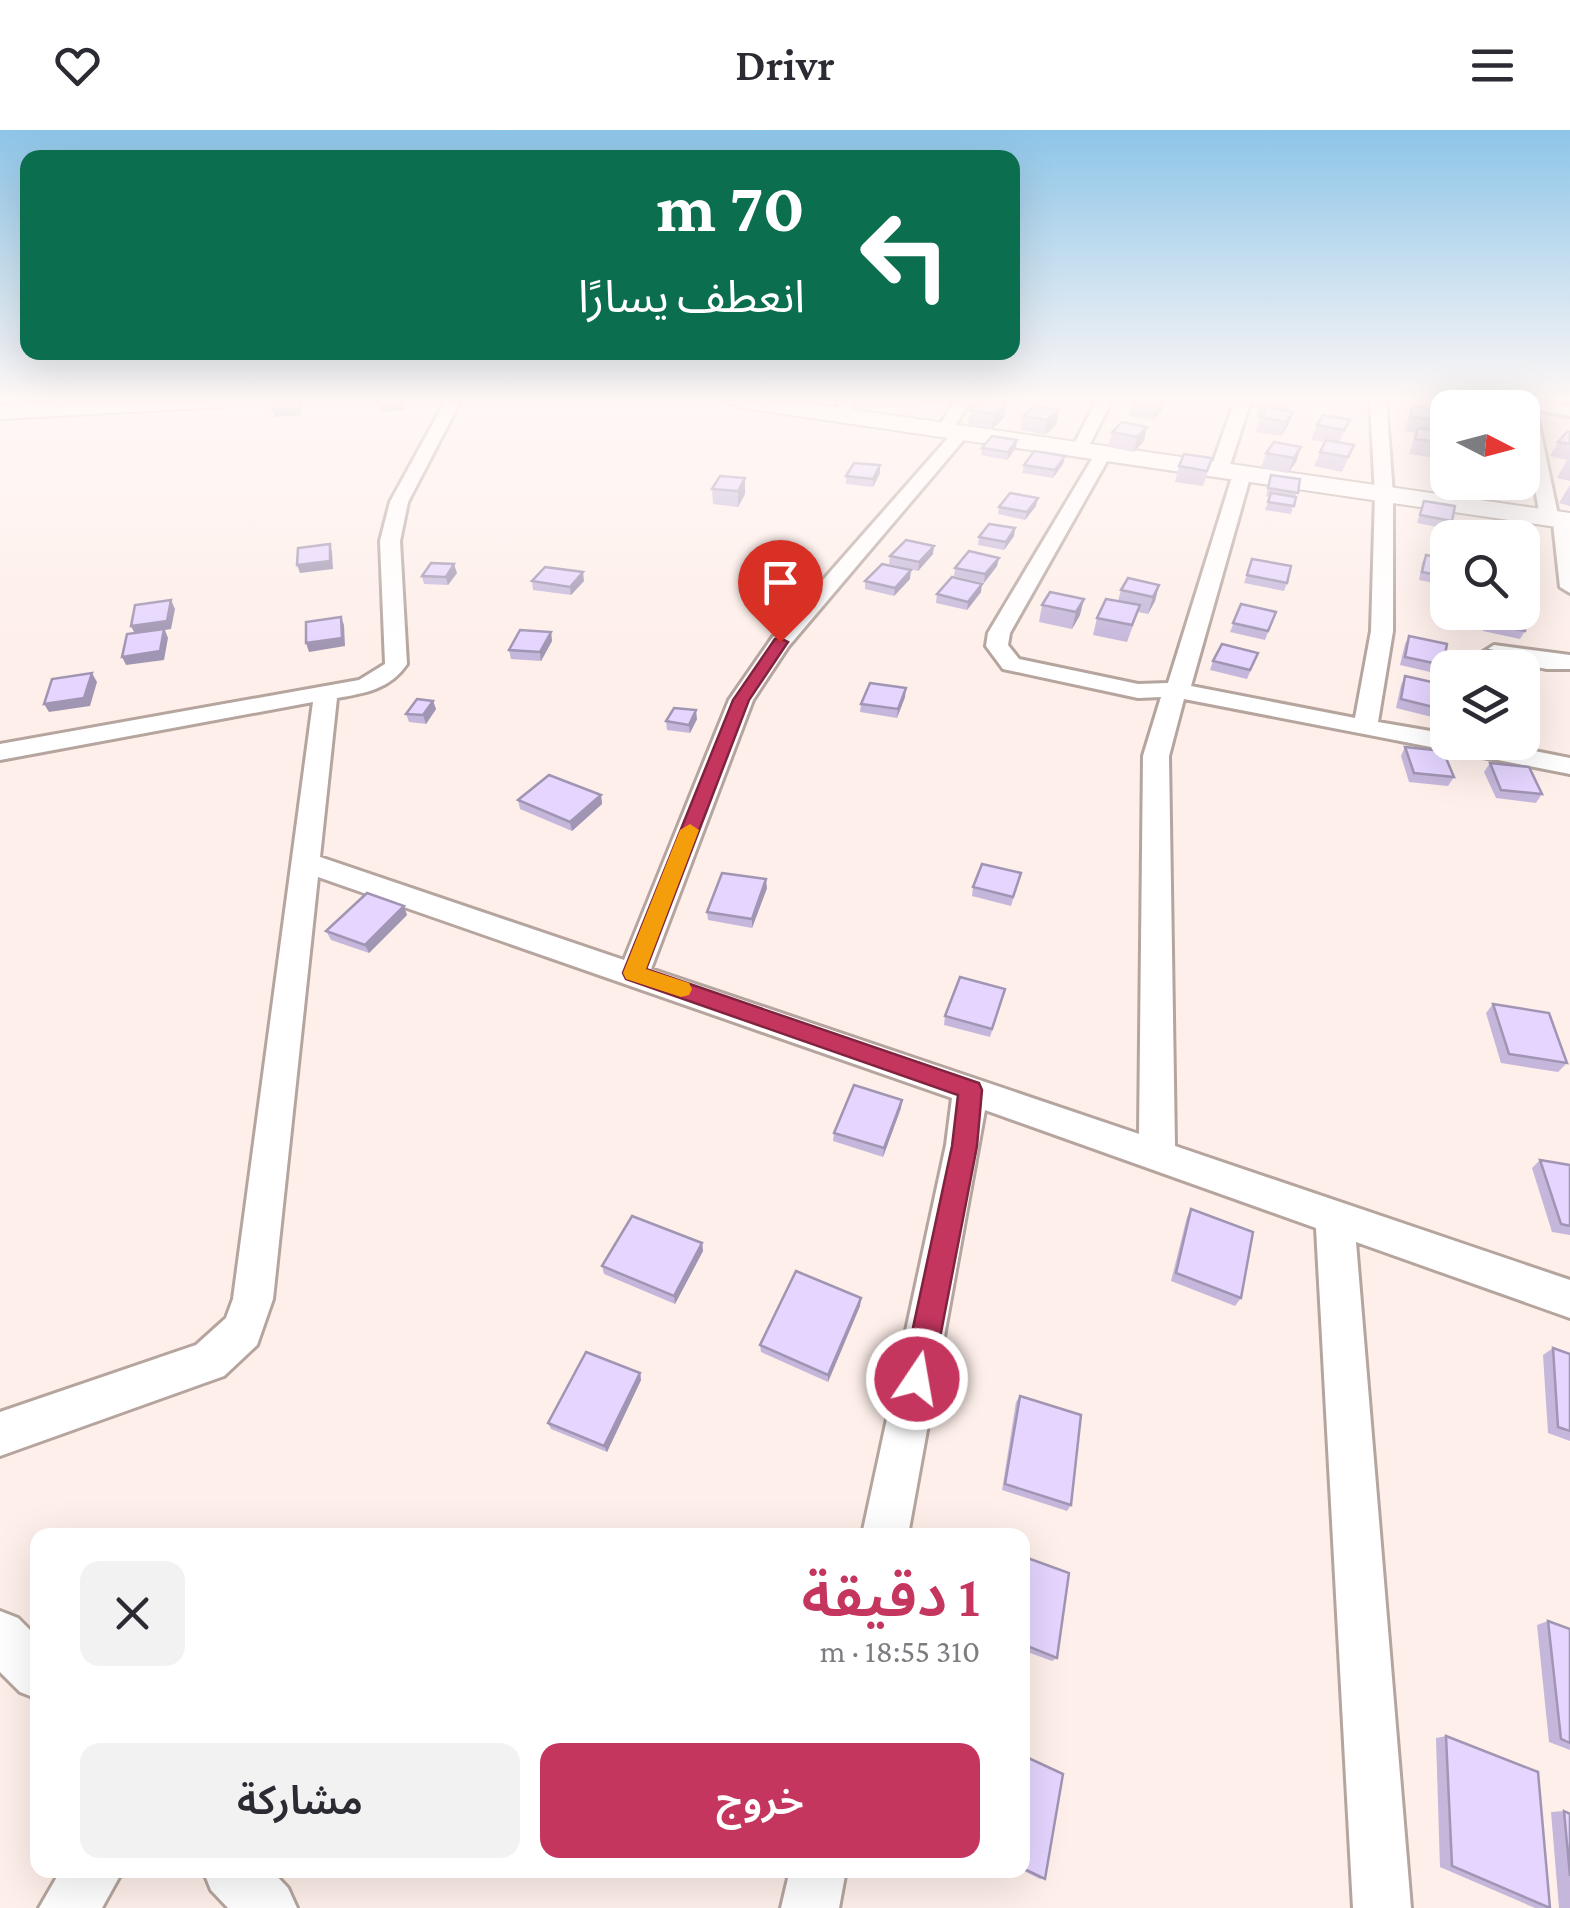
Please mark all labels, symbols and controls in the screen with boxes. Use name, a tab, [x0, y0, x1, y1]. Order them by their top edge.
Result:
icon: heart	[50, 38, 105, 93]
icon: menu	[1465, 38, 1520, 93]
text: Drivr	[735, 40, 835, 90]
text: 70 m	[657, 168, 805, 246]
icon: left	[840, 190, 970, 320]
text: انعطف يسارًا	[578, 272, 805, 322]
north arrow	[1430, 390, 1540, 500]
map controls	[1430, 390, 1540, 760]
button: search	[1430, 520, 1540, 630]
pin	[738, 540, 823, 643]
icon: arrive	[753, 555, 808, 610]
button: layers	[1430, 650, 1540, 760]
position arrow	[865, 1327, 969, 1431]
button: close	[80, 1561, 185, 1666]
text: 1 دقيقة	[802, 1562, 980, 1629]
text: 310 m · 18:55	[820, 1633, 980, 1669]
button: مشاركة	[80, 1743, 520, 1858]
button: خروج	[540, 1743, 980, 1858]

